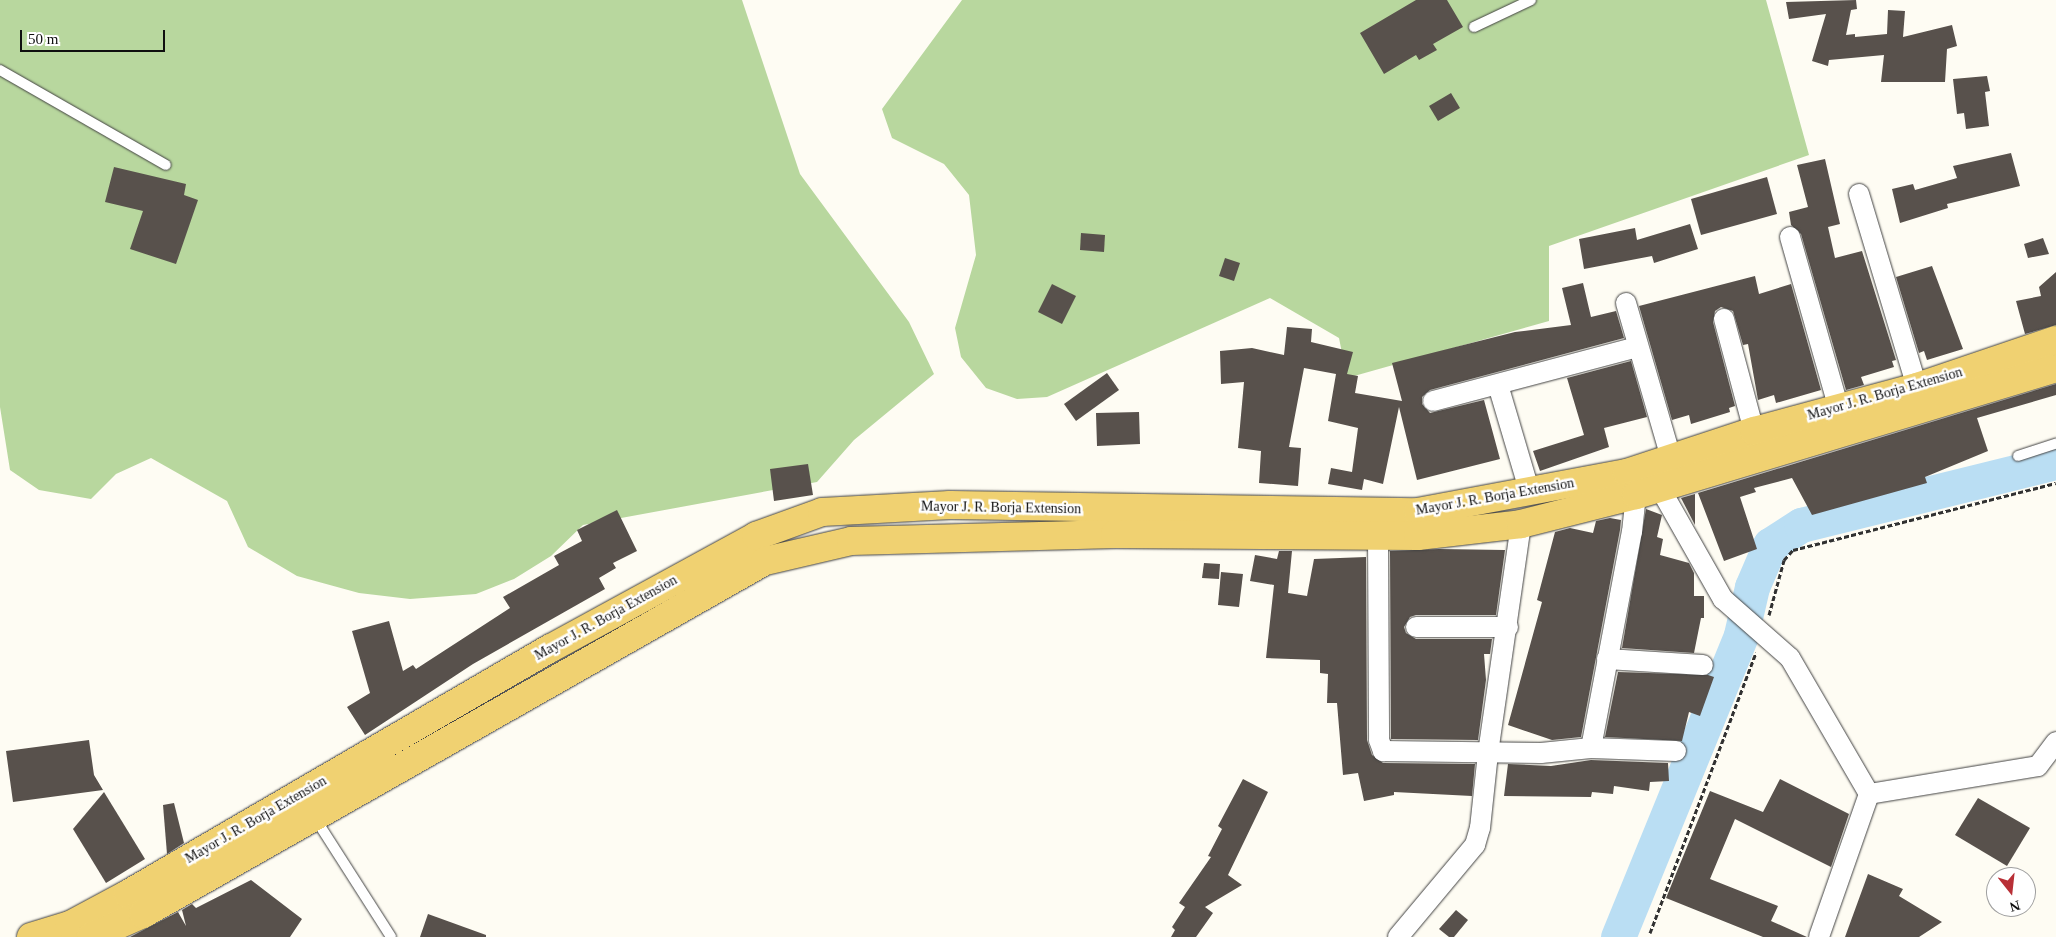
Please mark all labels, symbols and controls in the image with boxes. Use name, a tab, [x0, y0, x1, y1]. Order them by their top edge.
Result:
scale bar	[22, 20, 168, 52]
text: 50 m	[28, 31, 58, 47]
street label: Mayor J. R. Borja Extension	[1806, 364, 1964, 424]
street label: Mayor J. R. Borja Extension	[1415, 475, 1575, 519]
street label: Mayor J. R. Borja Extension	[921, 498, 1081, 518]
street label: Mayor J. R. Borja Extension	[532, 572, 680, 664]
street label: Mayor J. R. Borja Extension	[182, 773, 330, 867]
north arrow	[1986, 867, 2036, 917]
text: N	[2008, 897, 2022, 915]

